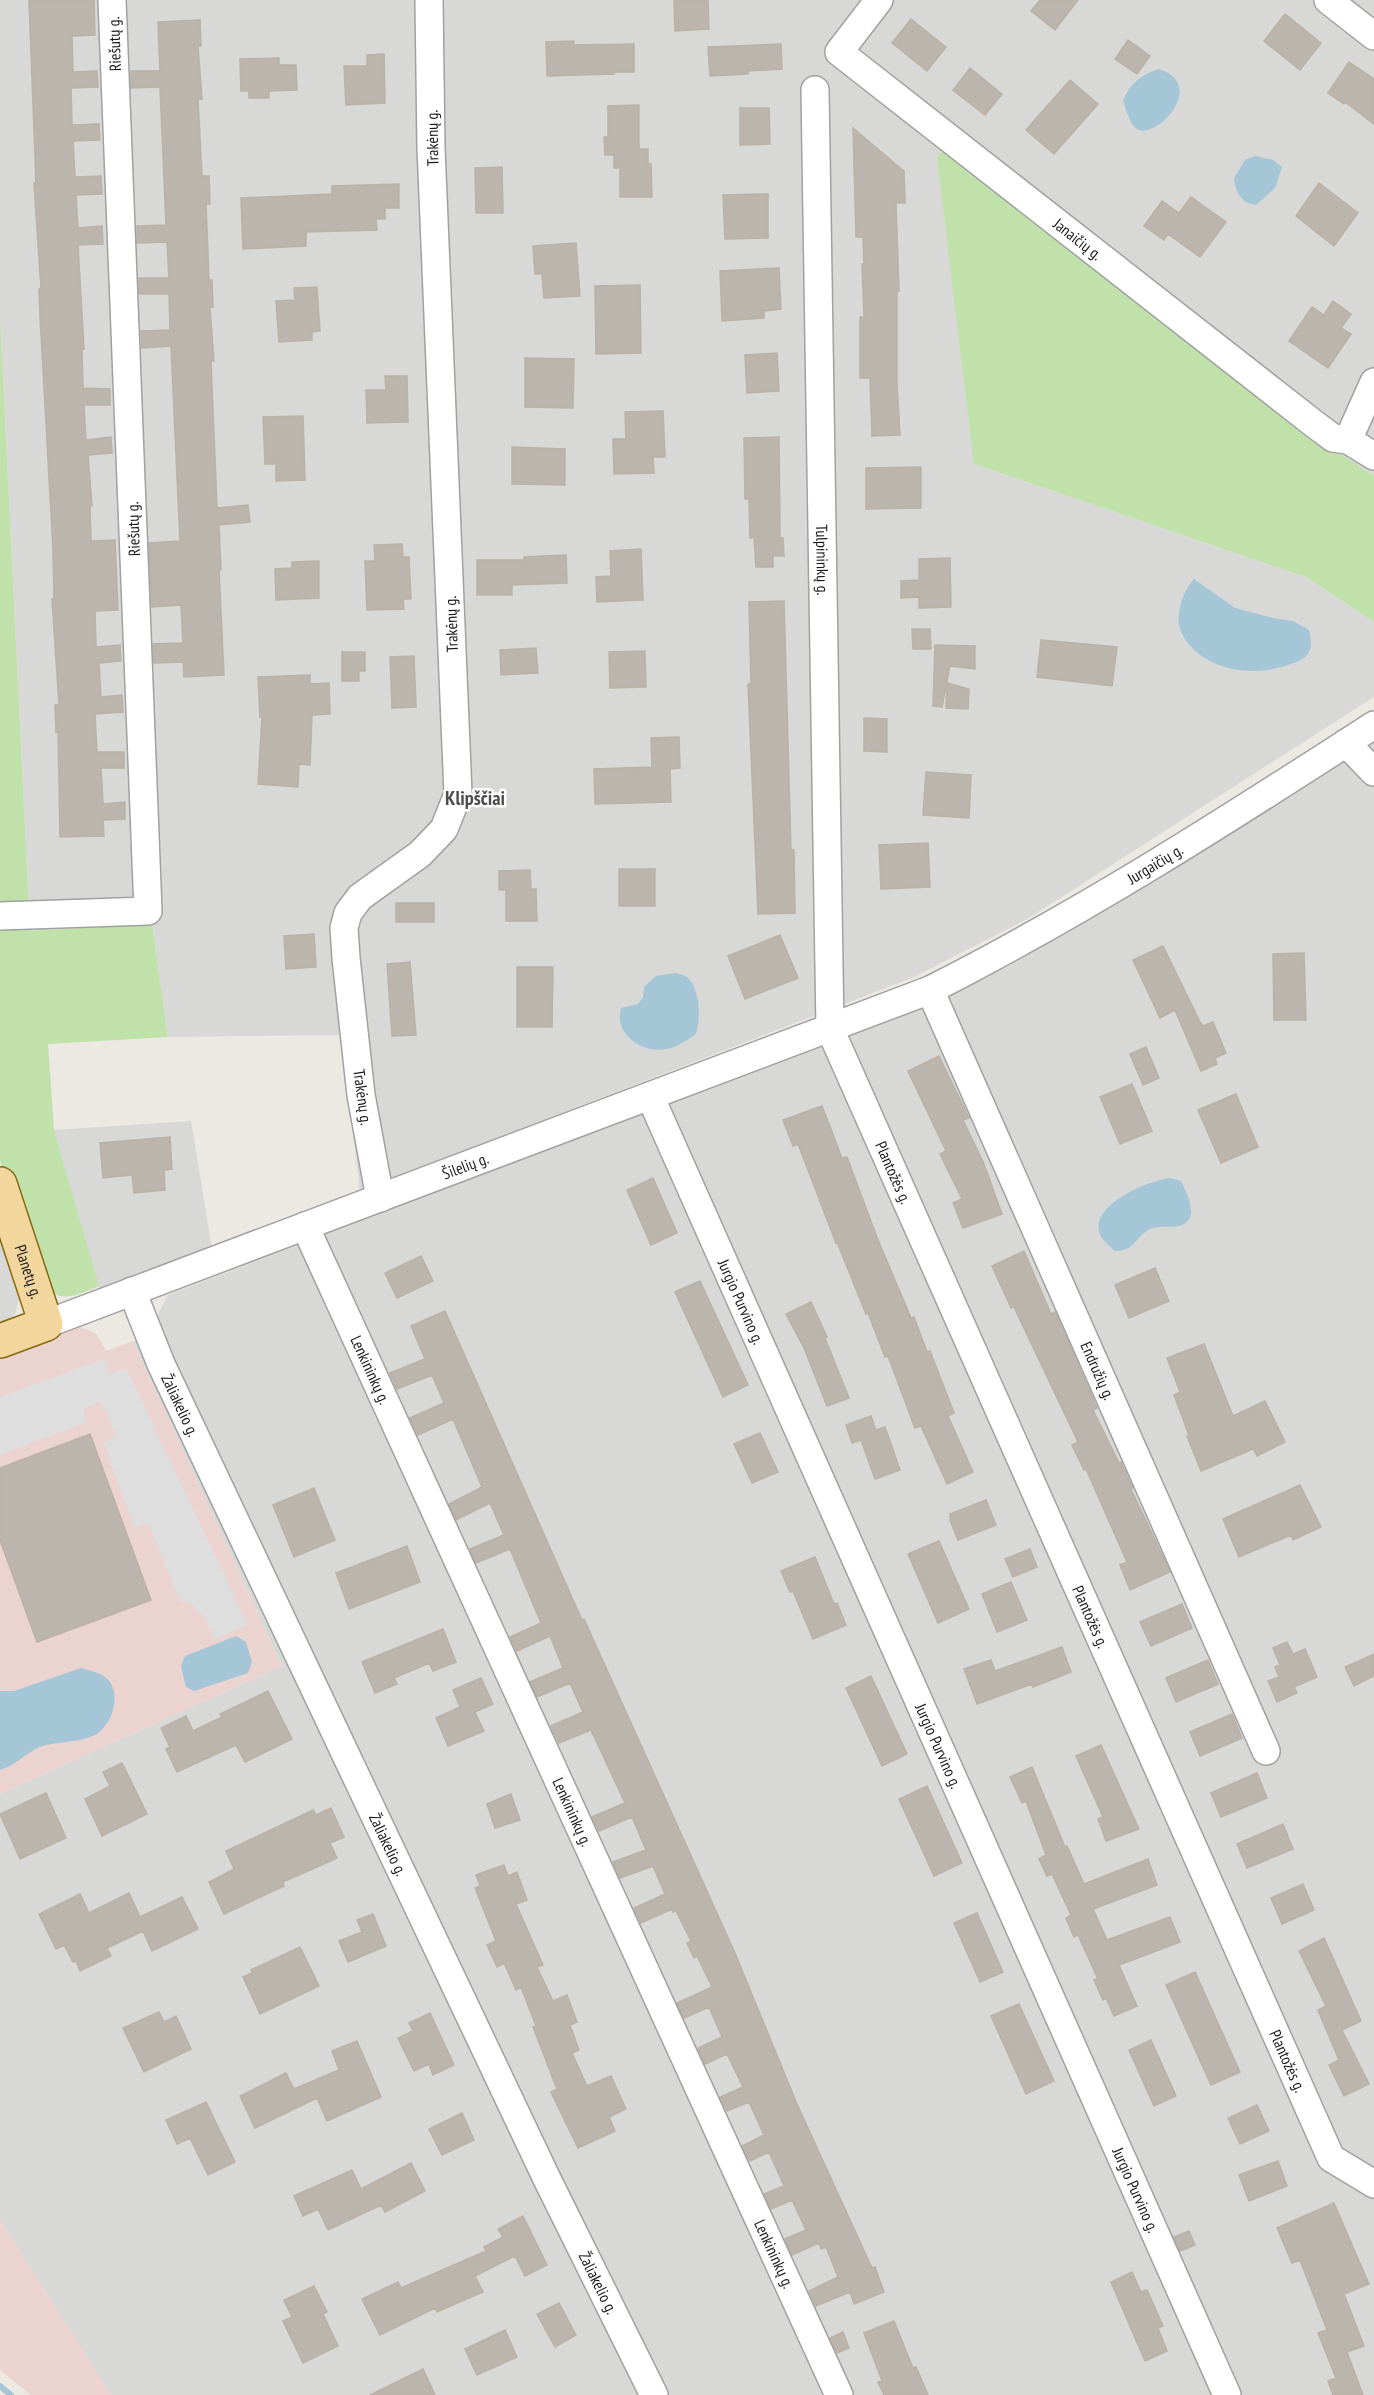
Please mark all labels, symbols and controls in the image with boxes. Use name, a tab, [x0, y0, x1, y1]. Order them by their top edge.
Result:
street label: Riešutų g.	[103, 16, 125, 72]
street label: Trakėnų g.	[422, 110, 442, 166]
street label: Janaičių g.	[1049, 213, 1106, 264]
street label: Riešutų g.	[122, 501, 144, 557]
street label: Tulpininkų g.	[812, 524, 833, 596]
street label: Trakėnų g.	[440, 595, 462, 653]
district label: Klipščiai	[445, 785, 505, 811]
street label: Jurgaičių g.	[1123, 839, 1186, 889]
street label: Trakėnų g.	[349, 1068, 377, 1126]
street label: Plantožės g.	[871, 1138, 916, 1207]
street label: Šilelių g.	[439, 1148, 491, 1184]
street label: Planetų g.	[11, 1242, 47, 1301]
street label: Jurgio Purvino g.	[713, 1255, 769, 1347]
street label: Lenkininkų g.	[346, 1332, 395, 1407]
street label: Endružių g.	[1076, 1338, 1120, 1403]
street label: Žaliakelio g.	[157, 1371, 204, 1440]
street label: Plantožės g.	[1068, 1582, 1113, 1651]
street label: Jurgio Purvino g.	[911, 1699, 966, 1792]
street label: Lenkininkų g.	[548, 1774, 597, 1849]
street label: Žaliakelio g.	[365, 1810, 412, 1879]
street label: Plantožės g.	[1265, 2027, 1311, 2095]
street label: Jurgio Purvino g.	[1108, 2143, 1164, 2236]
street label: Lenkininkų g.	[750, 2216, 799, 2291]
street label: Žaliakelio g.	[575, 2248, 622, 2317]

